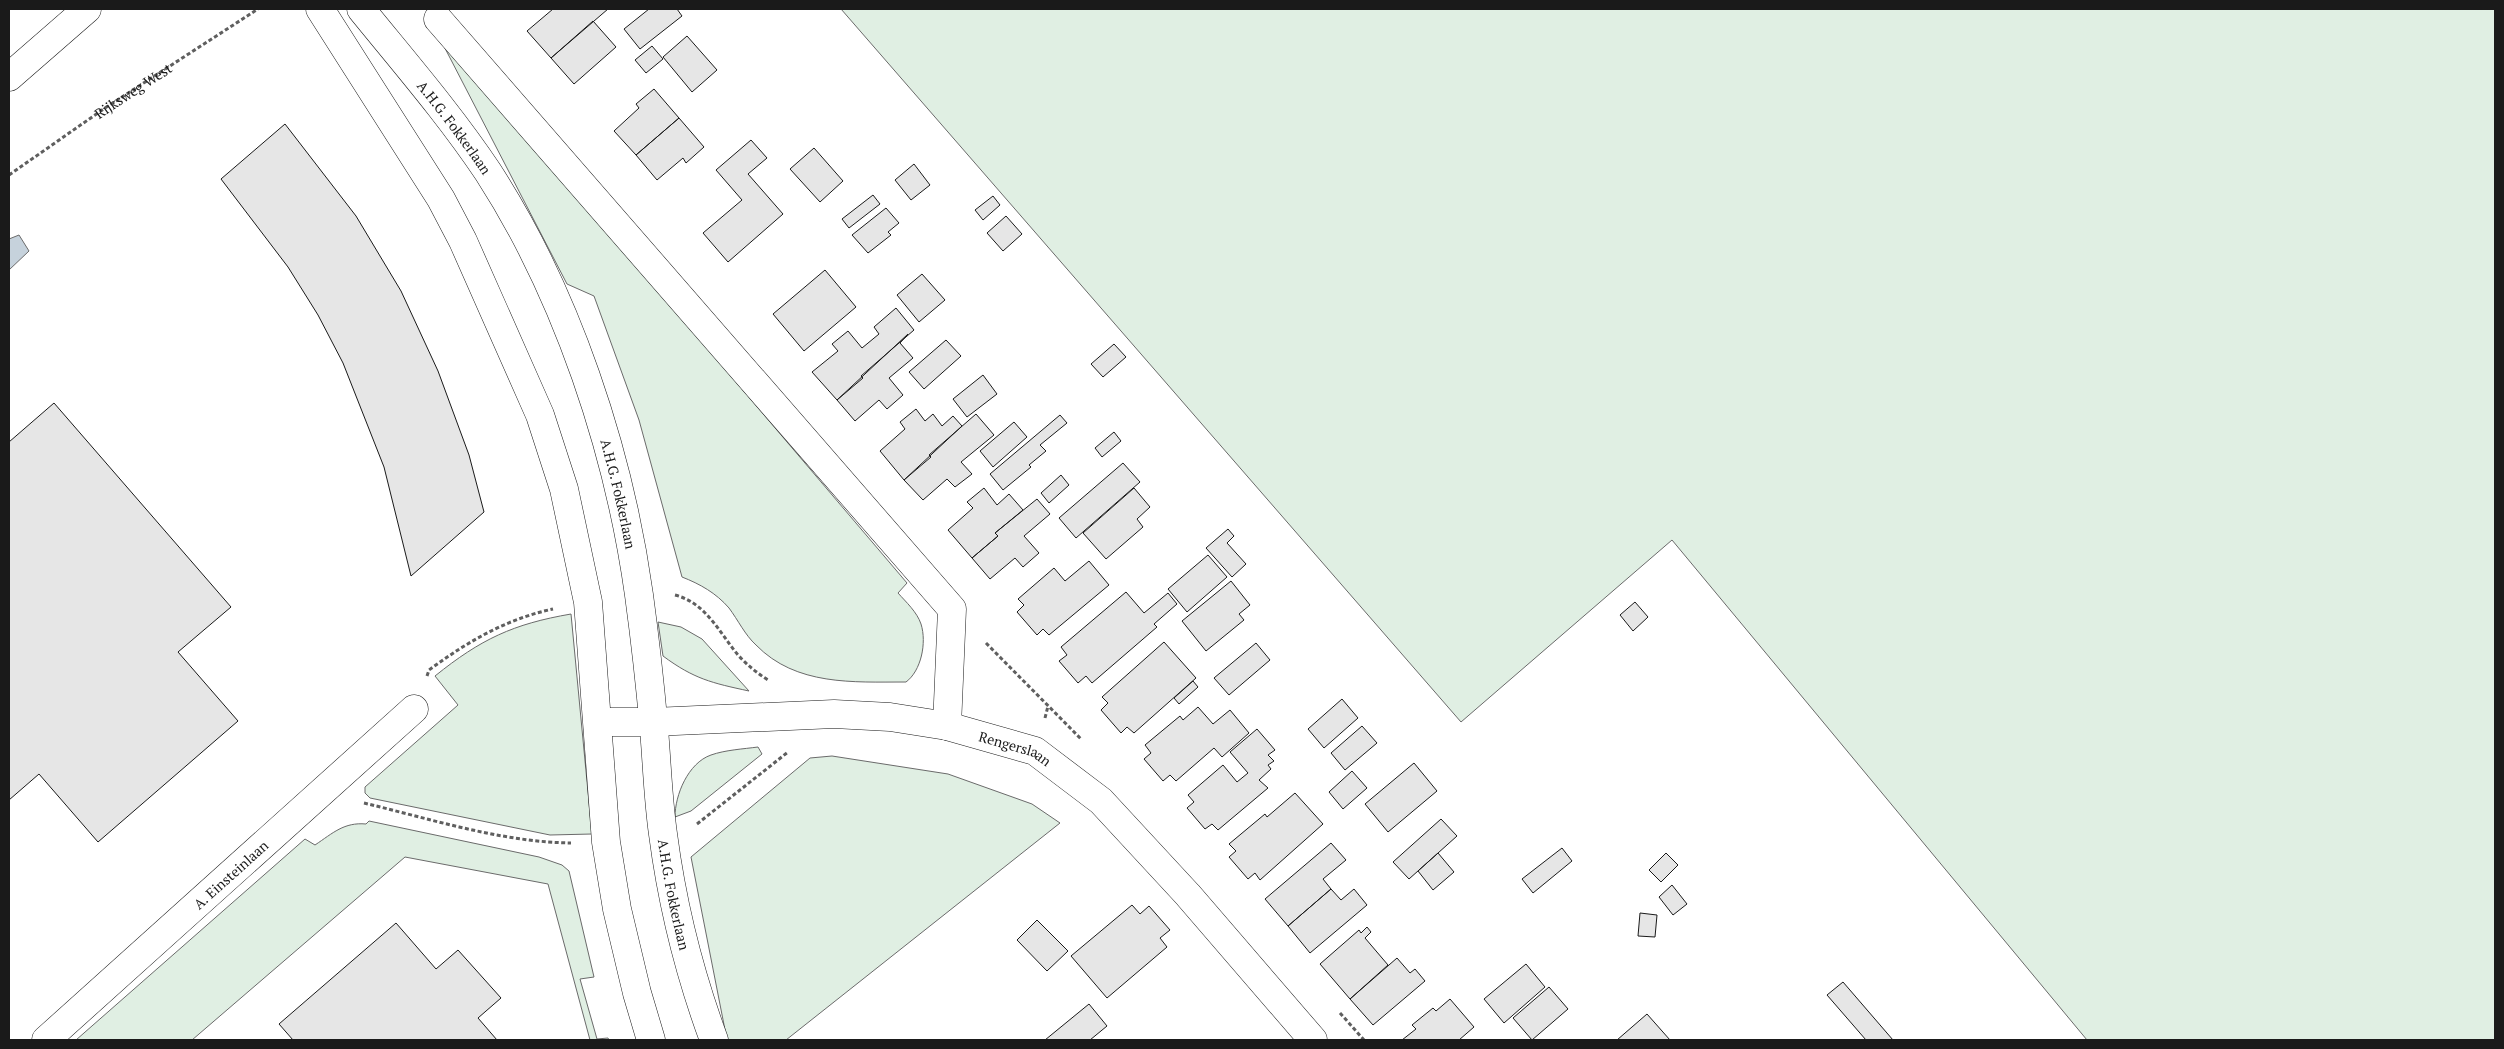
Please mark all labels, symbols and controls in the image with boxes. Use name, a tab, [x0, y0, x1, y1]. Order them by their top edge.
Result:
street label: Rijksweg West	[90, 58, 176, 122]
street label: A.H.G. Fokkerlaan	[414, 76, 497, 178]
street label: A.H.G. Fokkerlaan	[597, 437, 641, 551]
street label: Rengerslaan	[977, 726, 1056, 770]
street label: A. Einsteinlaan	[189, 835, 272, 913]
street label: A.H.G. Fokkerlaan	[654, 838, 695, 953]

